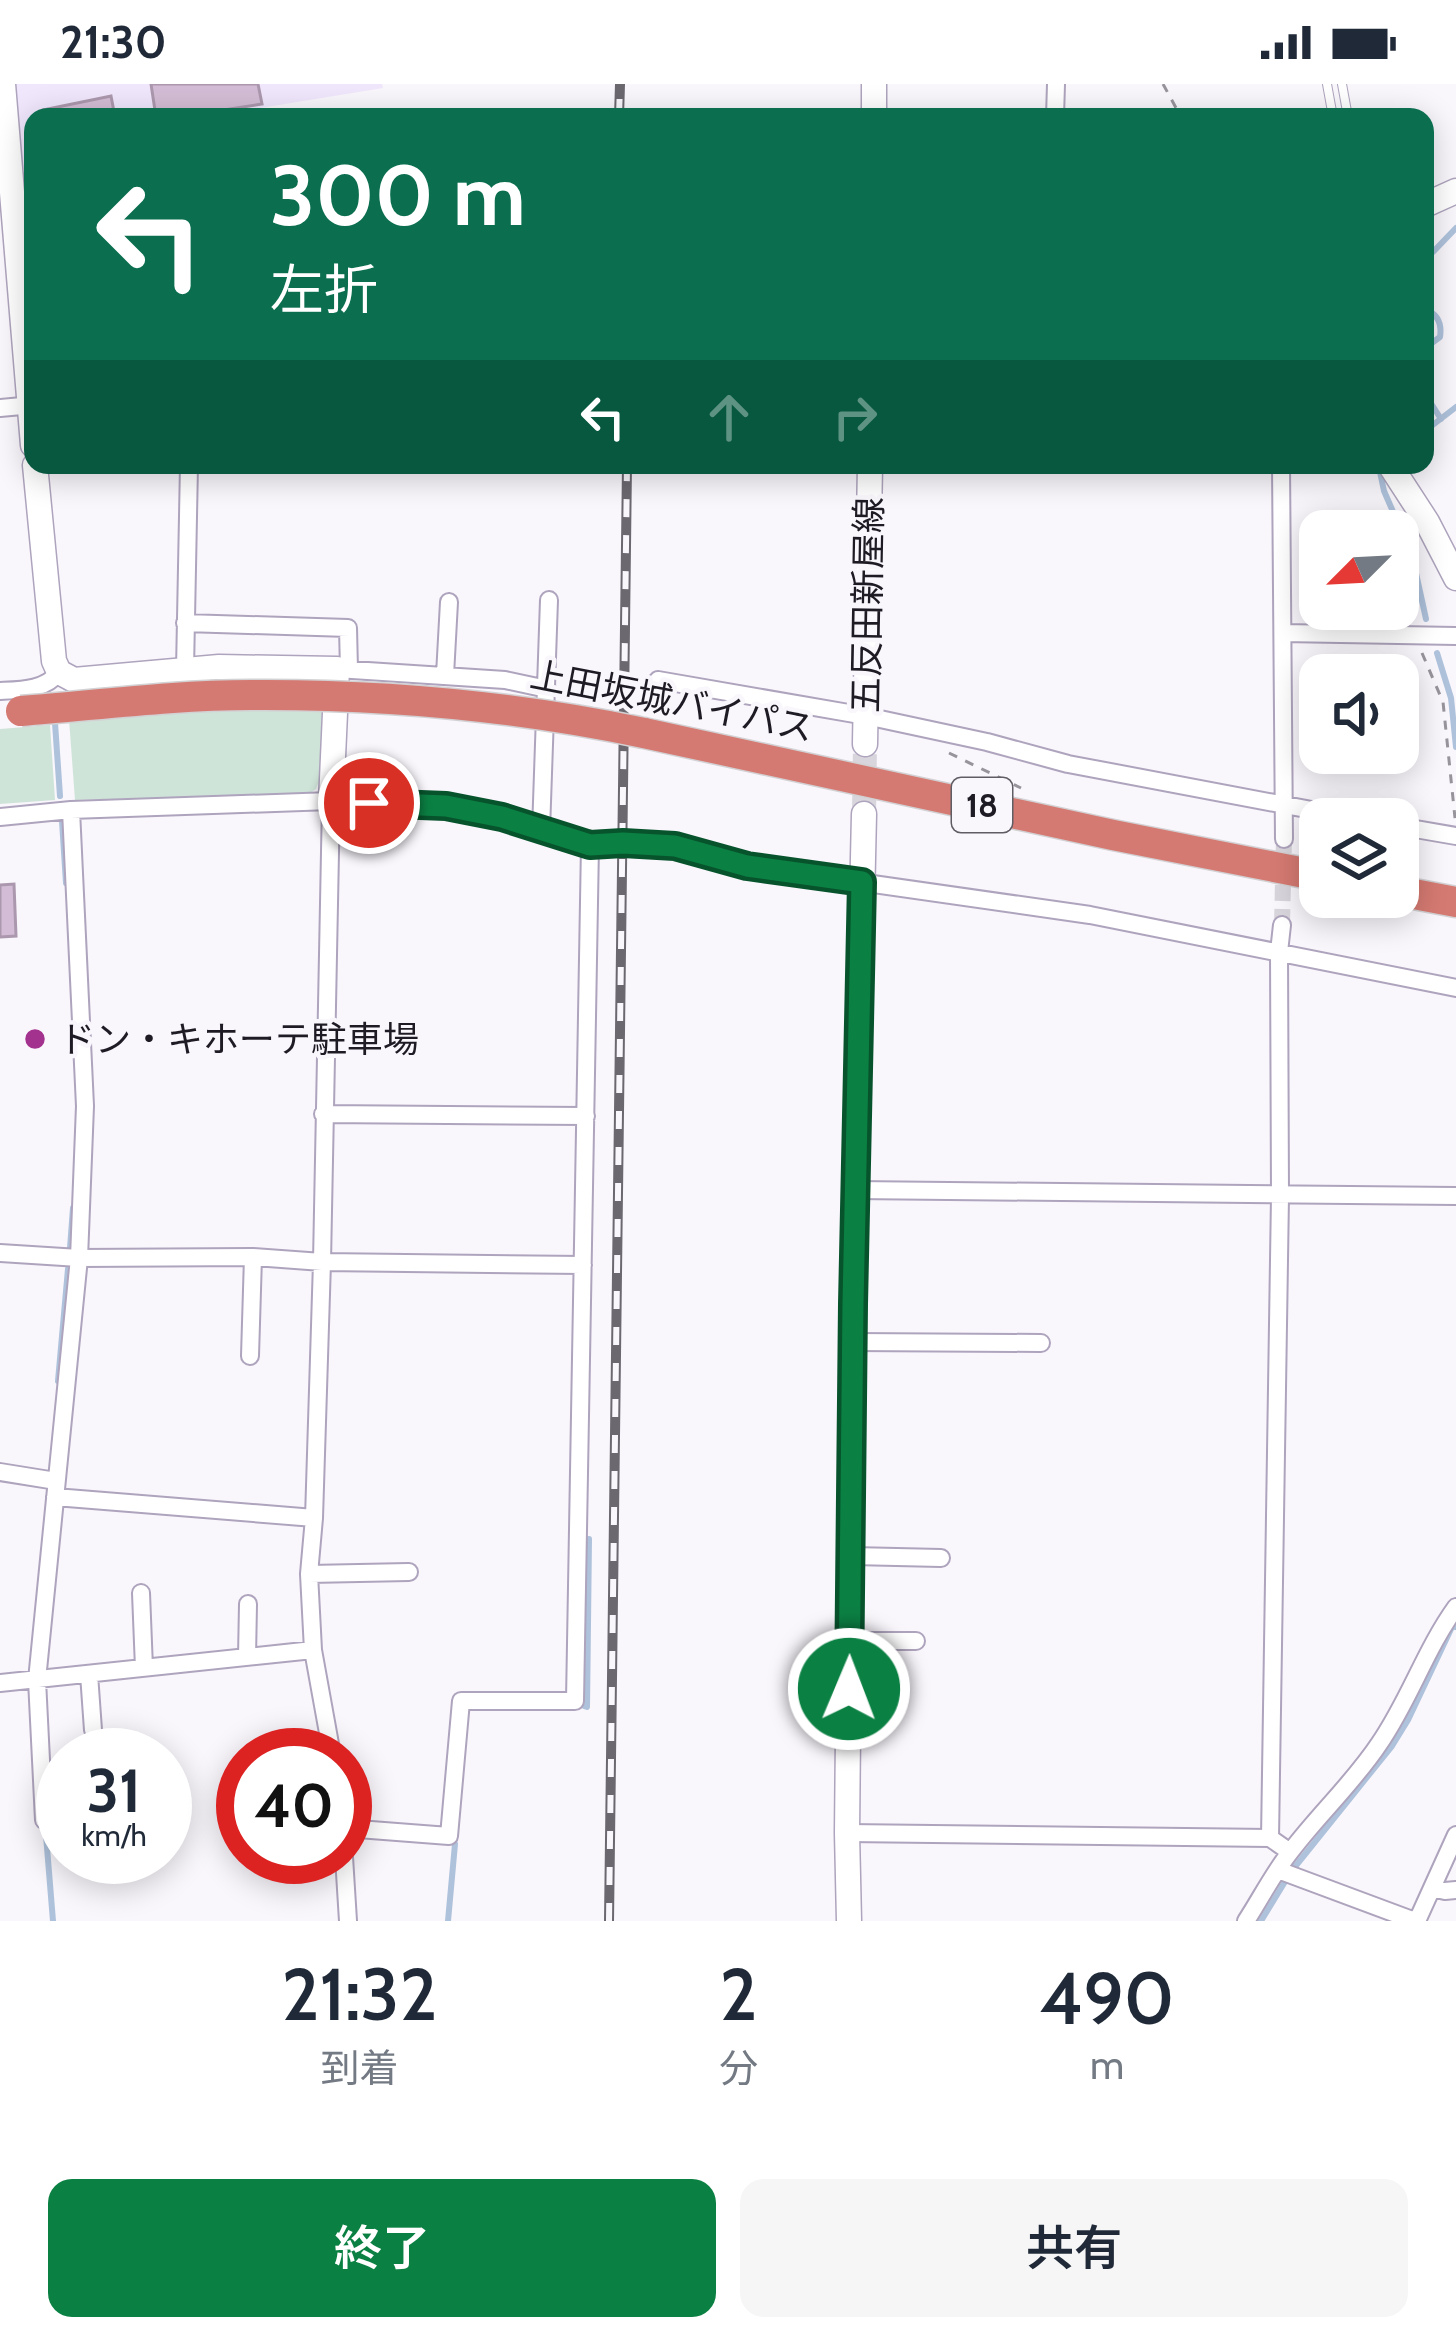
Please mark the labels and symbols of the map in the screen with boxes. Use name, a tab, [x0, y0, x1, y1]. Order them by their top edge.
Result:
street label: 五反田新屋線	[843, 497, 891, 713]
north arrow	[1299, 510, 1419, 630]
street label: 上田坂城バイパス	[527, 652, 817, 750]
pin	[318, 752, 420, 854]
road number: 18	[952, 778, 1012, 832]
place label: ドン・キホーテ駐車場	[59, 1017, 419, 1061]
marker: ドン・キホーテ駐車場	[22, 1026, 48, 1052]
position arrow	[786, 1626, 912, 1752]
speed limit sign: 40	[216, 1728, 372, 1884]

